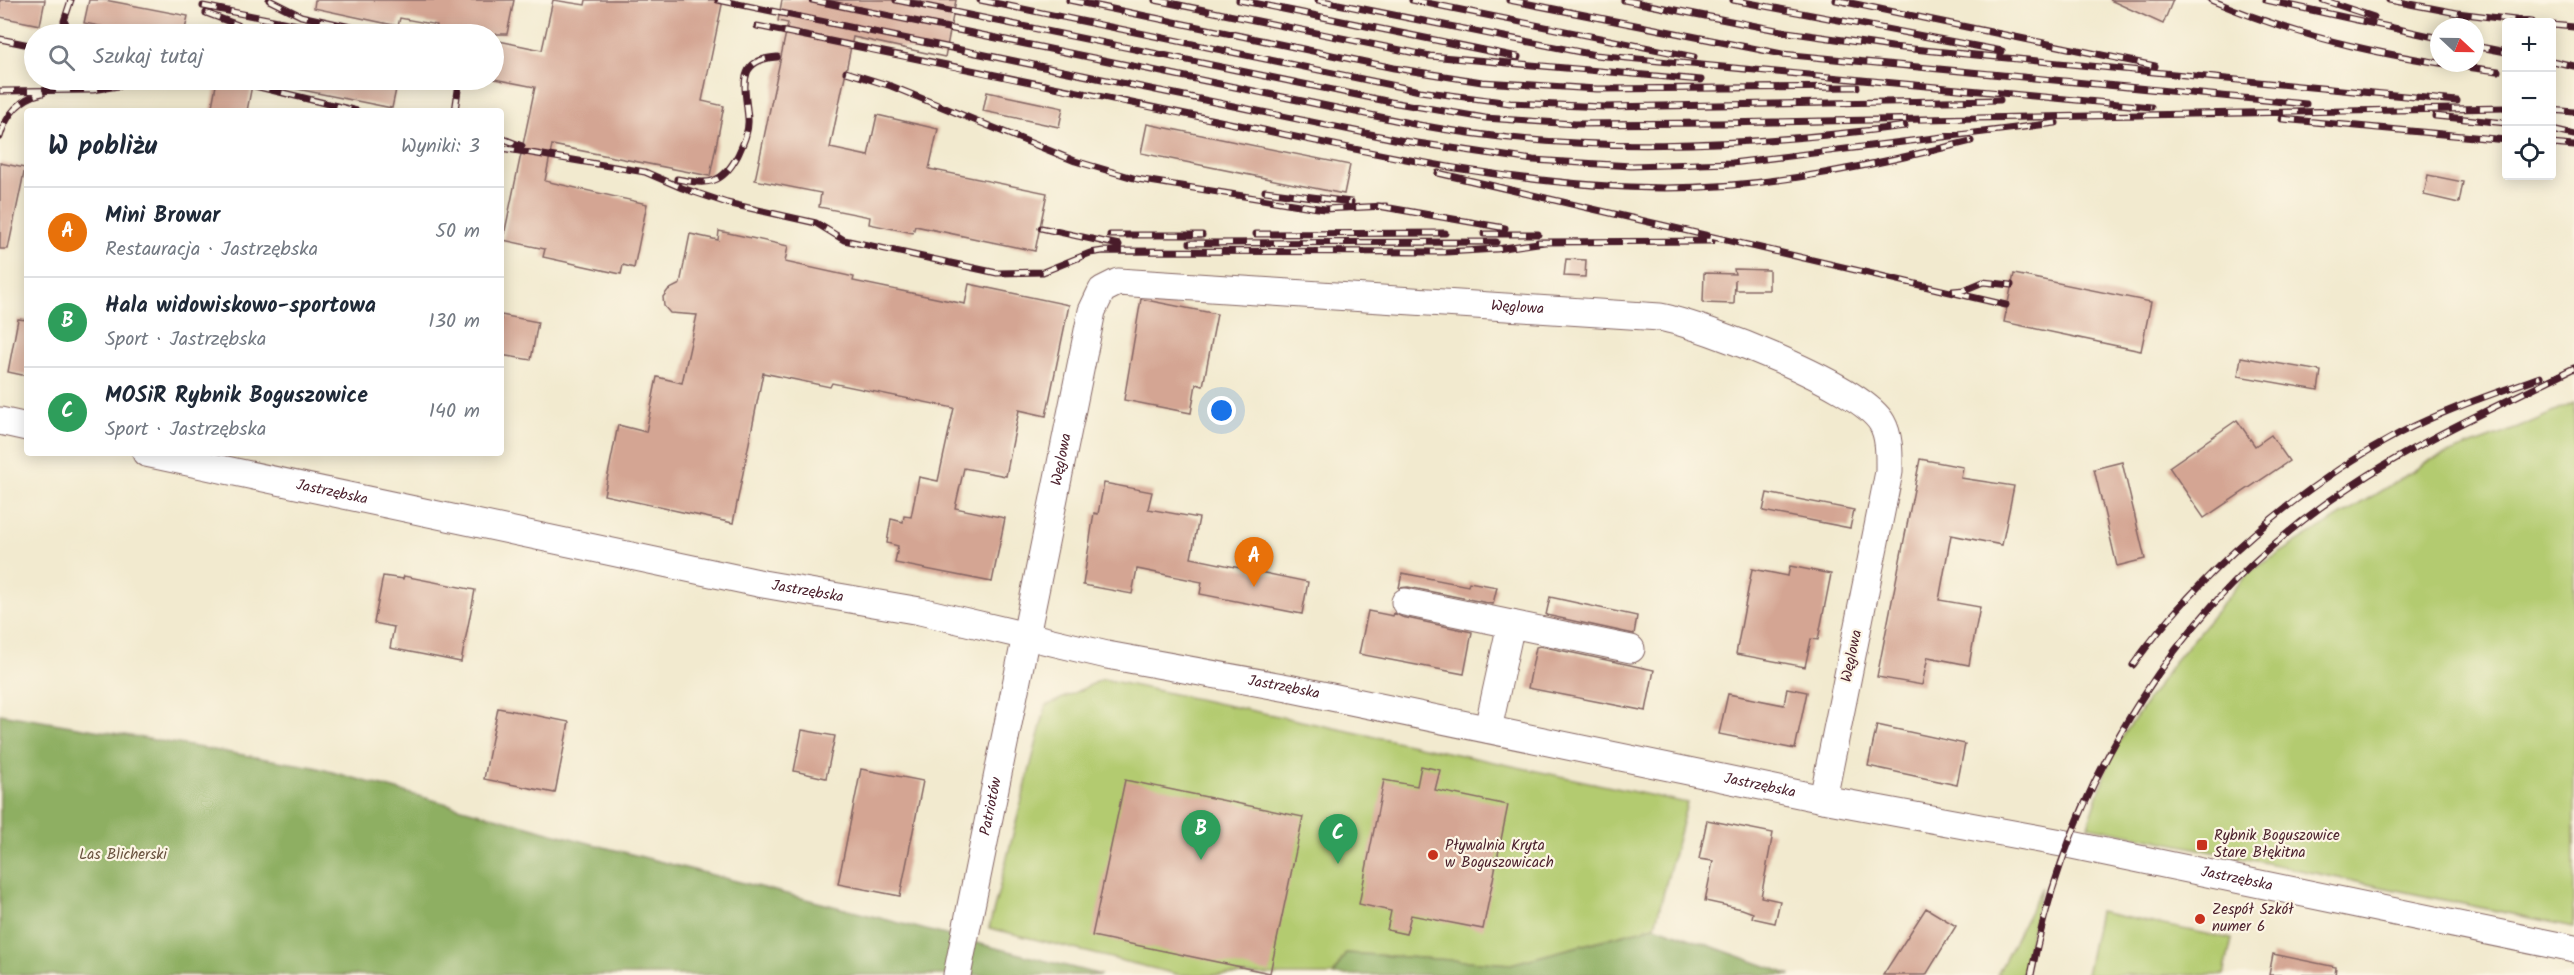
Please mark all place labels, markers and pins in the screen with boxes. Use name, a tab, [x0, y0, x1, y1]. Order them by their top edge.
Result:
pin: A	[1234, 538, 1274, 587]
pin: B	[1182, 810, 1220, 860]
pin: C	[1318, 814, 1358, 864]
place label: Rybnik Boguszowice Stare Błękitna	[2214, 824, 2340, 865]
place label: Pływalnia Kryta w Boguszowicach	[1445, 834, 1554, 875]
marker: Rybnik Boguszowice Stare Błękitna	[2195, 838, 2209, 852]
marker: Pływalnia Kryta w Boguszowicach	[1426, 848, 1440, 862]
place label: Zespół Szkół numer 6	[2212, 898, 2294, 939]
marker: Zespół Szkół numer 6	[2193, 912, 2207, 926]

